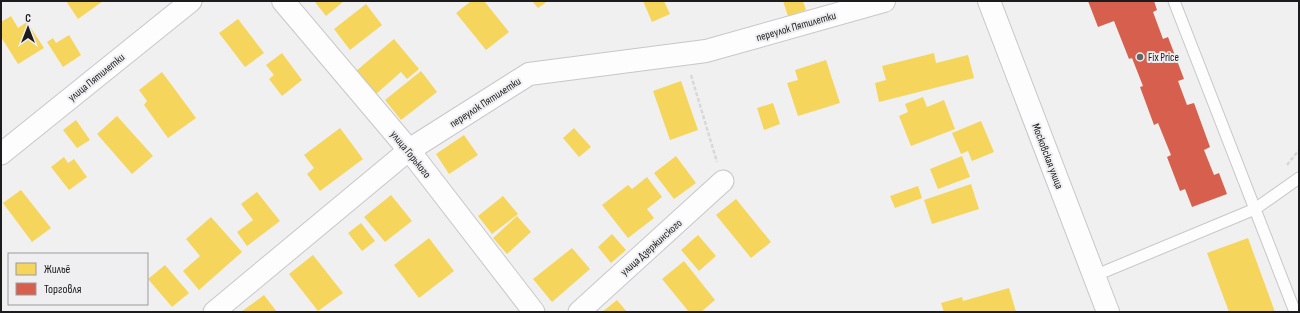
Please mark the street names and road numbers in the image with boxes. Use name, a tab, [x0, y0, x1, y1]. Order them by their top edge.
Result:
street label: переулок Пятилетки	[755, 9, 838, 44]
street label: улица Пятилетки	[65, 50, 127, 104]
street label: переулок Пятилетки	[447, 74, 524, 130]
street label: Московская улица	[1029, 122, 1066, 191]
street label: улица Горького	[388, 128, 434, 181]
street label: улица Дзержинского	[618, 216, 685, 278]

